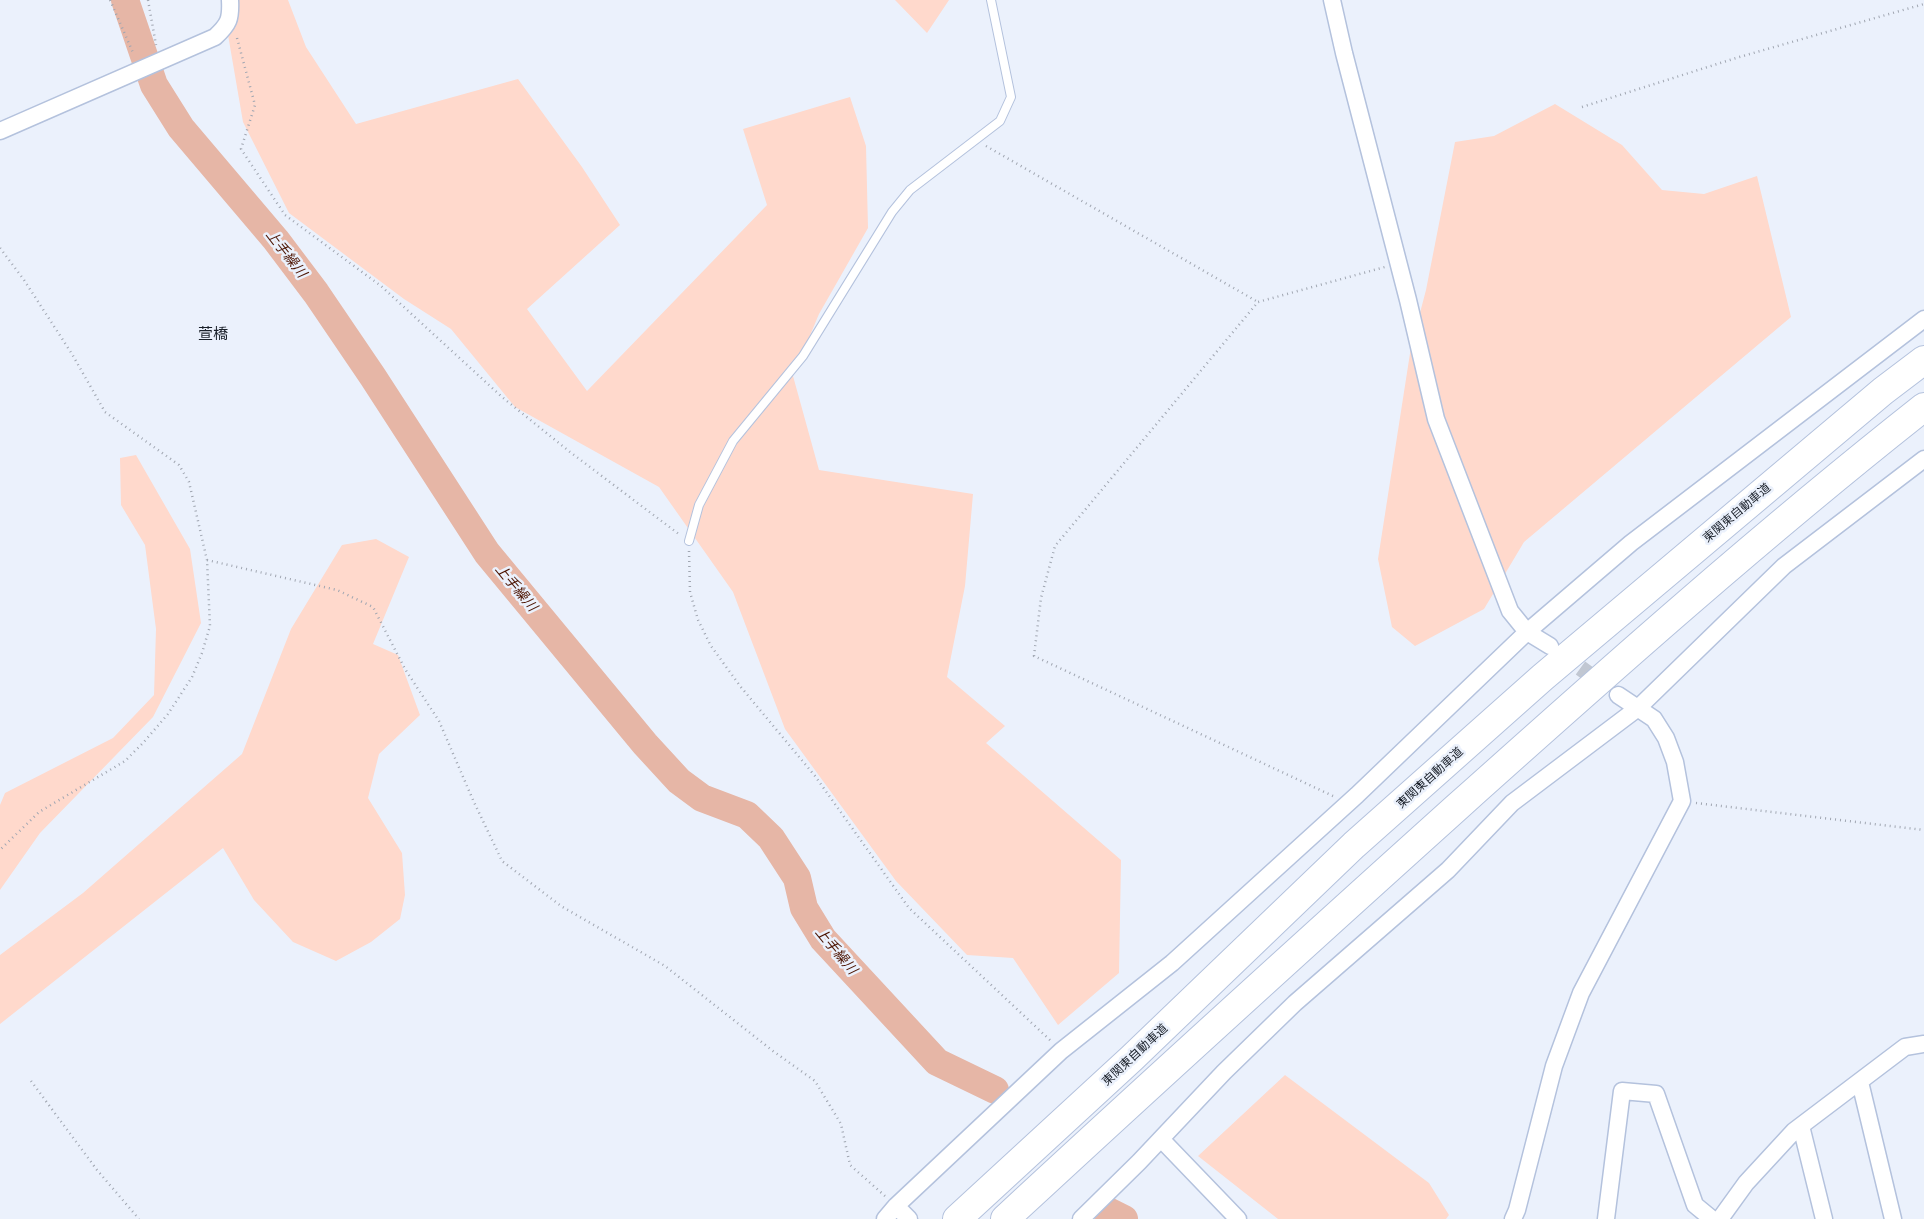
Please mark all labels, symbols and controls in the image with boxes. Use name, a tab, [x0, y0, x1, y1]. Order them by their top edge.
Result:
water label: 上手繰川	[262, 227, 310, 281]
district label: 萱橋	[198, 325, 228, 343]
street label: 東関東自動車道	[1700, 480, 1774, 546]
water label: 上手繰川	[492, 561, 540, 615]
street label: 東関東自動車道	[1394, 745, 1466, 811]
water label: 上手繰川	[812, 924, 860, 978]
street label: 東関東自動車道	[1099, 1021, 1171, 1089]

